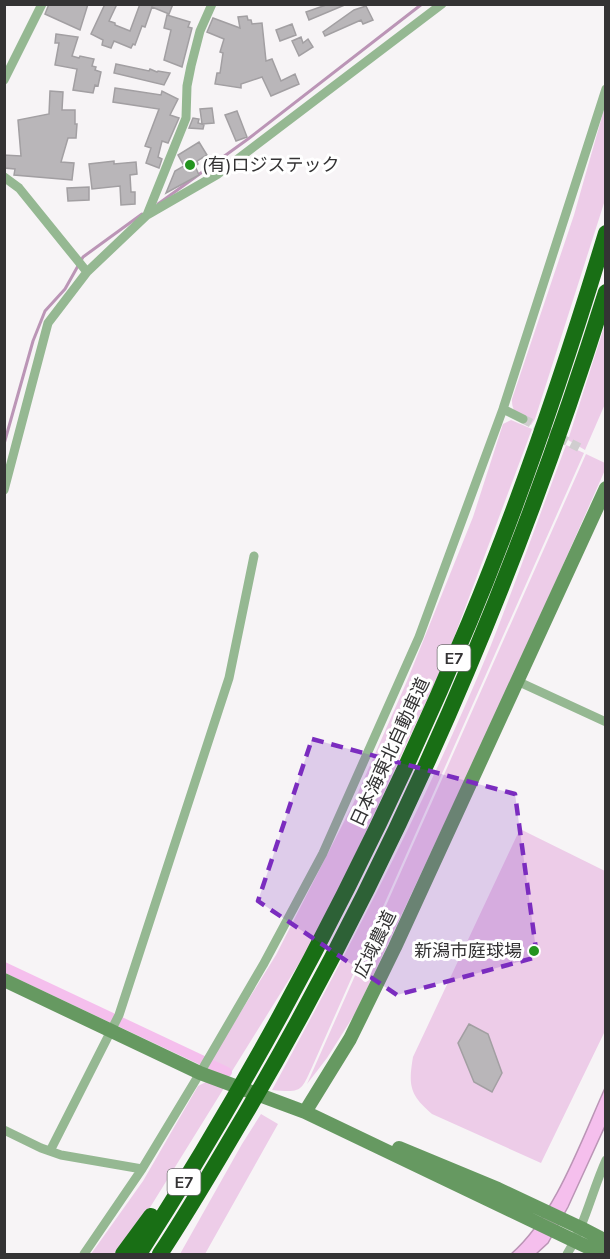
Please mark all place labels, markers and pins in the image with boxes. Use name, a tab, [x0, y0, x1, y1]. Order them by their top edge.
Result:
place label: (有)ロジステック	[202, 153, 339, 176]
marker: (有)ロジステック	[183, 158, 197, 172]
place label: 新潟市庭球場	[414, 939, 522, 962]
marker: 新潟市庭球場	[527, 944, 541, 958]

